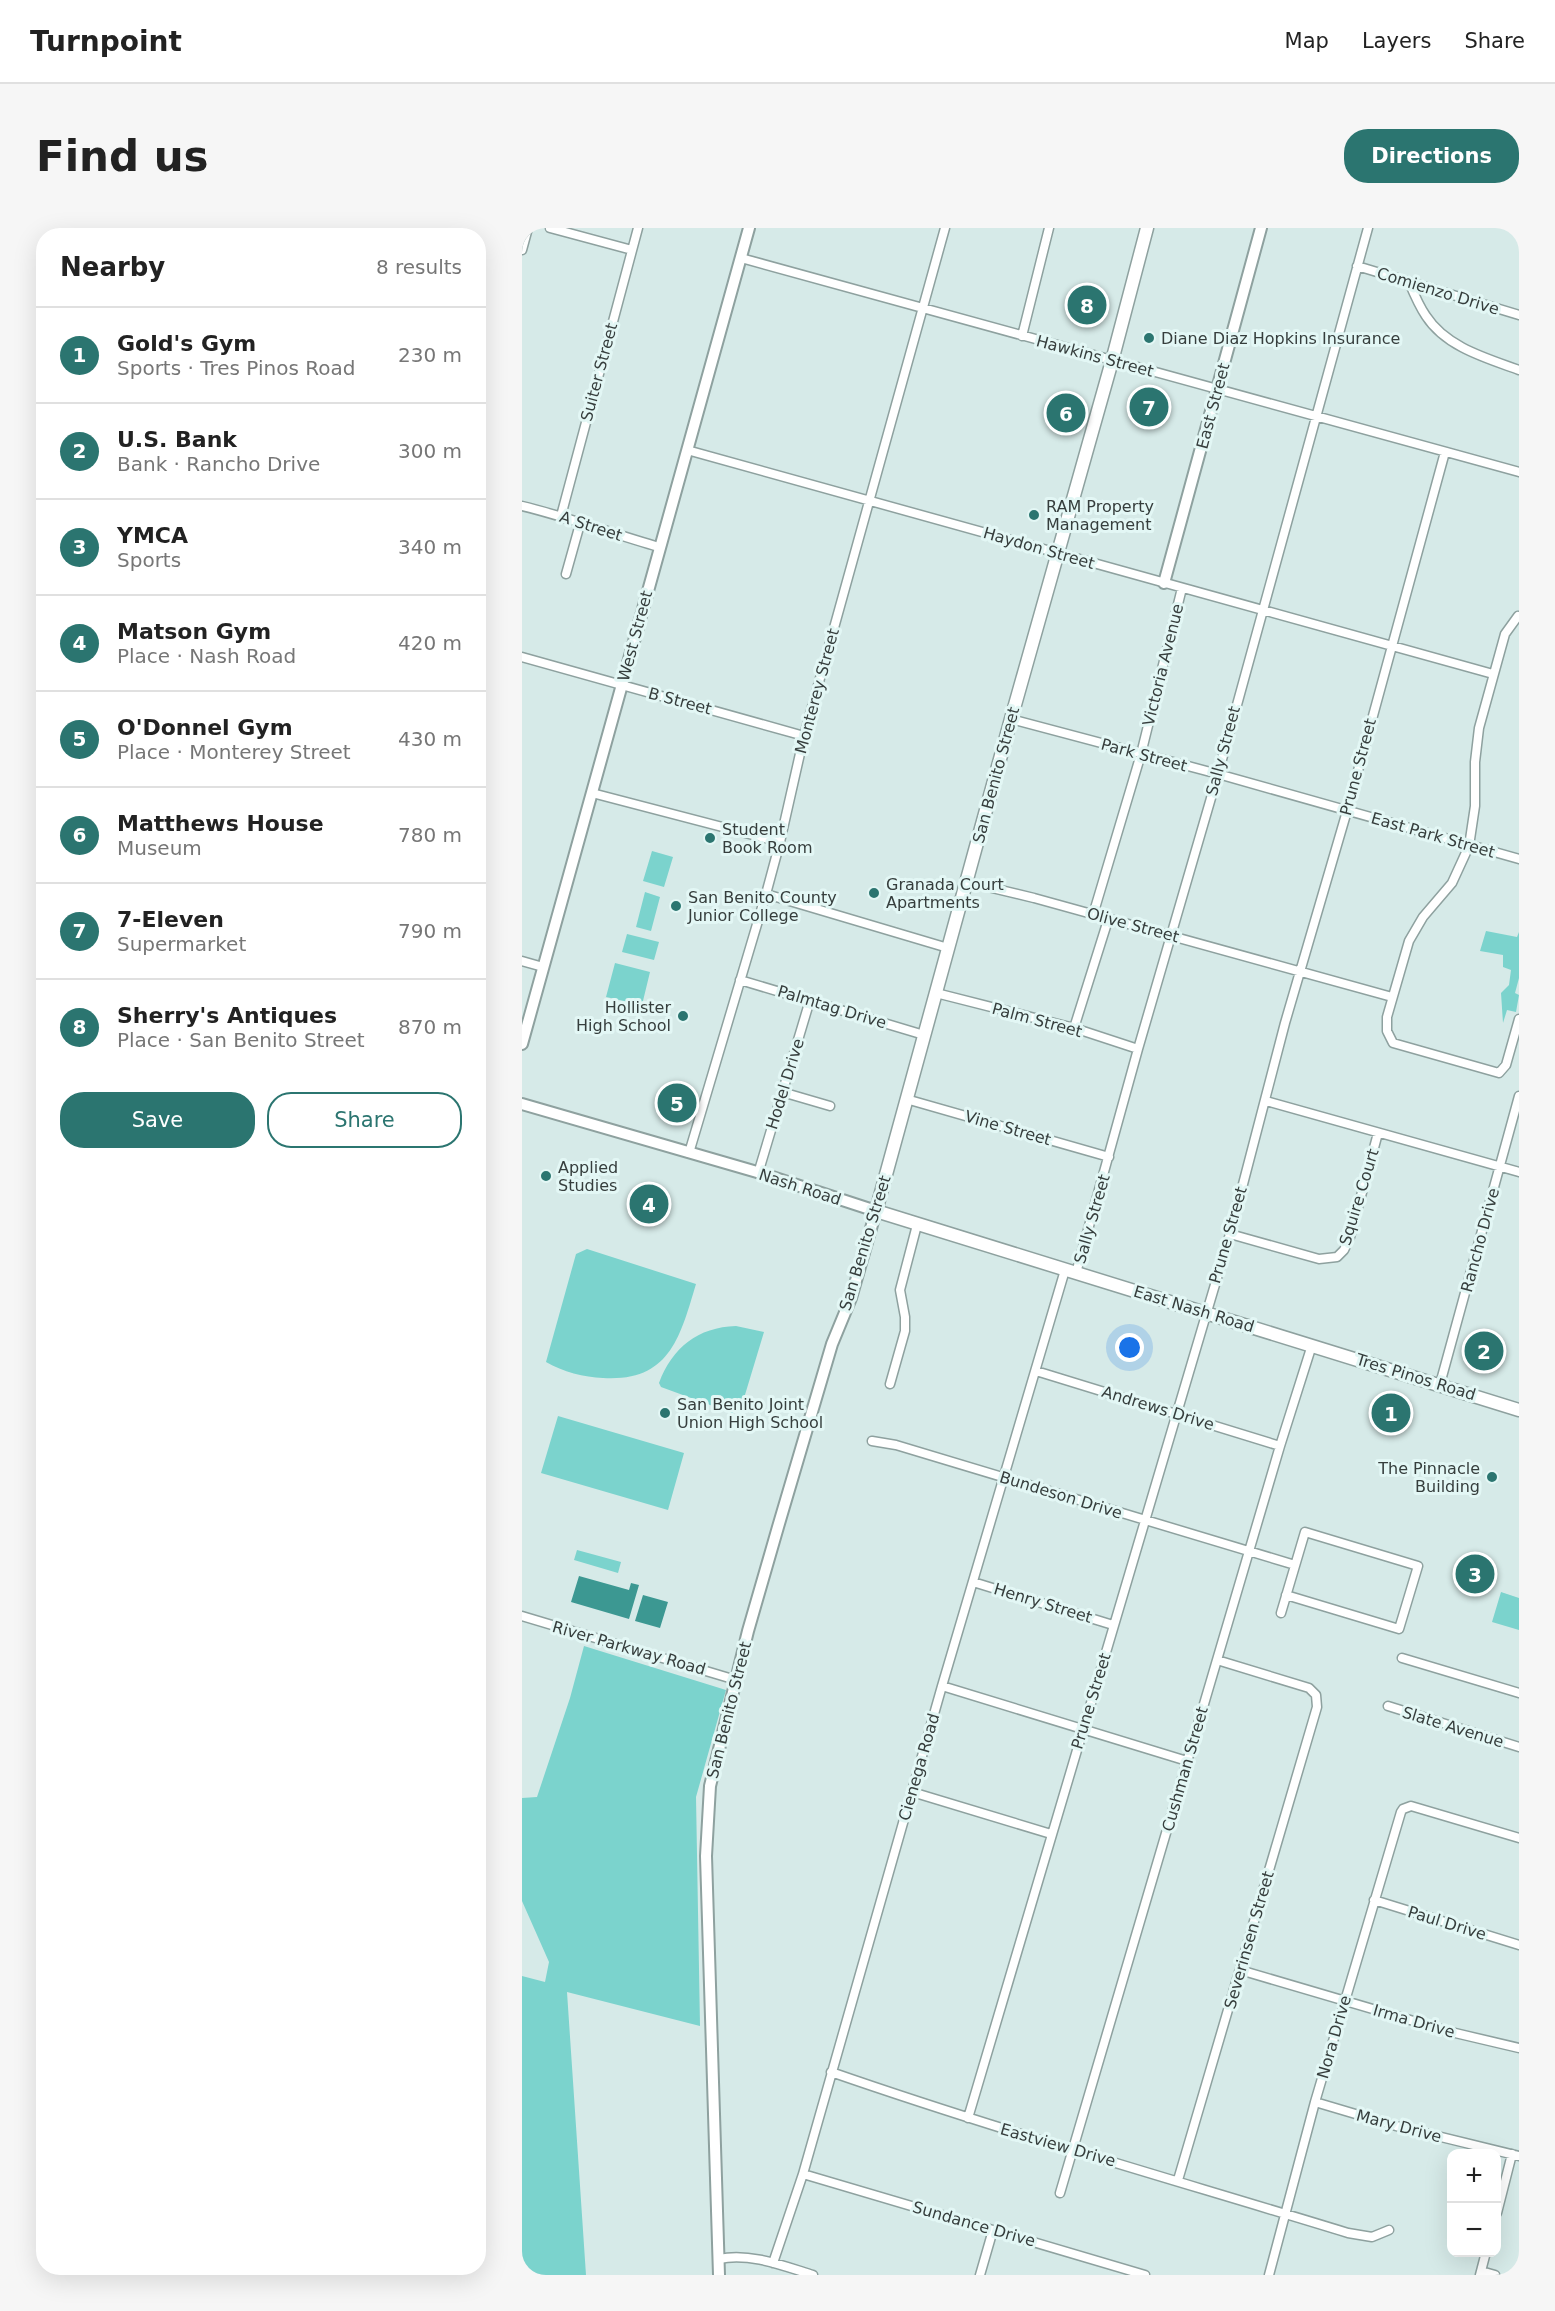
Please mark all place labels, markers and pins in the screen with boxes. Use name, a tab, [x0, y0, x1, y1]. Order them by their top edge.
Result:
pin: 8	[1068, 282, 1106, 328]
place label: Diane Diaz Hopkins Insurance	[1161, 329, 1400, 348]
marker: Diane Diaz Hopkins Insurance	[1142, 331, 1156, 345]
pin: 7	[1130, 384, 1168, 429]
pin: 6	[1046, 390, 1086, 435]
place label: RAM Property Management	[1046, 497, 1154, 534]
marker: RAM Property Management	[1027, 508, 1041, 522]
place label: Student Book Room	[722, 820, 812, 857]
marker: Student Book Room	[703, 831, 717, 845]
place label: Granada Court Apartments	[886, 875, 1004, 912]
marker: Granada Court Apartments	[867, 886, 881, 900]
place label: San Benito County Junior College	[687, 888, 837, 925]
marker: San Benito County Junior College	[669, 899, 683, 913]
place label: Hollister High School	[576, 998, 671, 1035]
marker: Hollister High School	[676, 1009, 690, 1023]
pin: 5	[658, 1080, 696, 1126]
place label: Applied Studies	[558, 1158, 618, 1195]
marker: Applied Studies	[539, 1169, 553, 1183]
pin: 4	[630, 1182, 668, 1226]
pin: 2	[1464, 1328, 1504, 1374]
pin: 1	[1372, 1390, 1410, 1436]
place label: San Benito Joint Union High School	[677, 1395, 823, 1432]
marker: San Benito Joint Union High School	[658, 1406, 672, 1420]
place label: The Pinnacle Building	[1377, 1459, 1480, 1496]
marker: The Pinnacle Building	[1485, 1470, 1499, 1484]
pin: 3	[1456, 1552, 1494, 1596]

